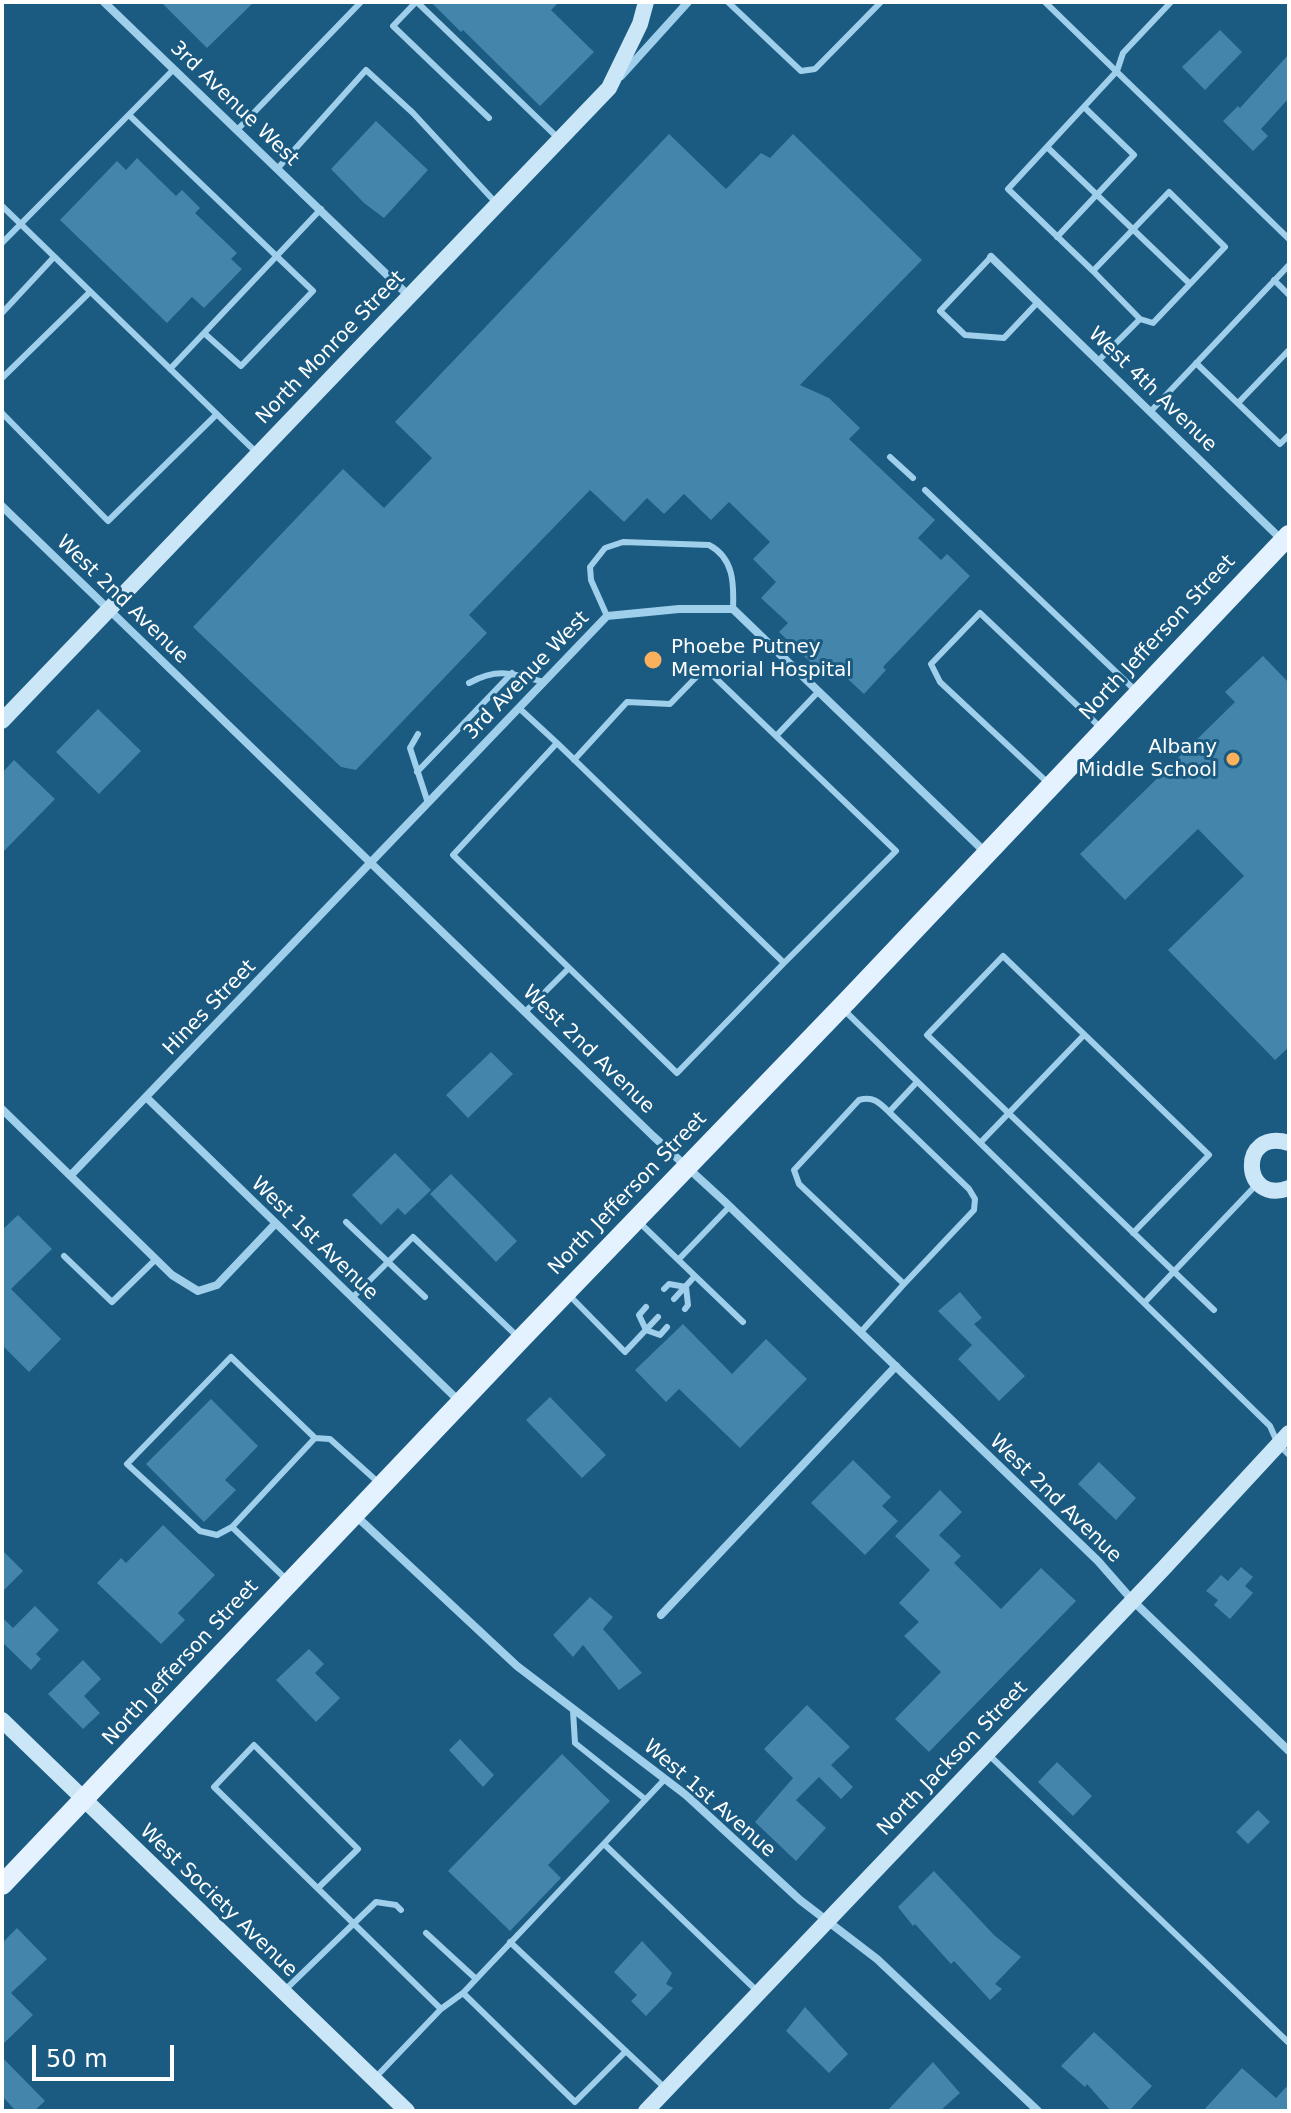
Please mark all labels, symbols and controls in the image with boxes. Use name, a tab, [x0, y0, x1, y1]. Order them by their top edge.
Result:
street label: 3rd Avenue West	[165, 37, 303, 171]
street label: North Monroe Street	[252, 266, 410, 430]
street label: West 4th Avenue	[1083, 323, 1221, 457]
street label: West 2nd Avenue	[51, 531, 193, 669]
street label: North Jefferson Street	[1075, 550, 1241, 726]
street label: 3rd Avenue West	[460, 607, 594, 745]
place label: Phoebe Putney Memorial Hospital	[671, 636, 852, 683]
marker: Phoebe Putney Memorial Hospital	[642, 649, 664, 671]
place label: Albany Middle School	[1078, 736, 1217, 783]
marker: Albany Middle School	[1224, 750, 1242, 768]
street label: Hines Street	[159, 955, 261, 1061]
street label: West 2nd Avenue	[517, 981, 659, 1119]
street label: North Jefferson Street	[544, 1108, 712, 1280]
street label: West 1st Avenue	[246, 1172, 382, 1306]
street label: West 2nd Avenue	[984, 1430, 1126, 1568]
street label: North Jefferson Street	[98, 1575, 264, 1751]
street label: North Jackson Street	[873, 1677, 1033, 1841]
street label: West 1st Avenue	[638, 1735, 780, 1863]
street label: West Society Avenue	[134, 1820, 302, 1982]
scale bar	[36, 2029, 178, 2079]
text: 50 m	[46, 2045, 108, 2073]

